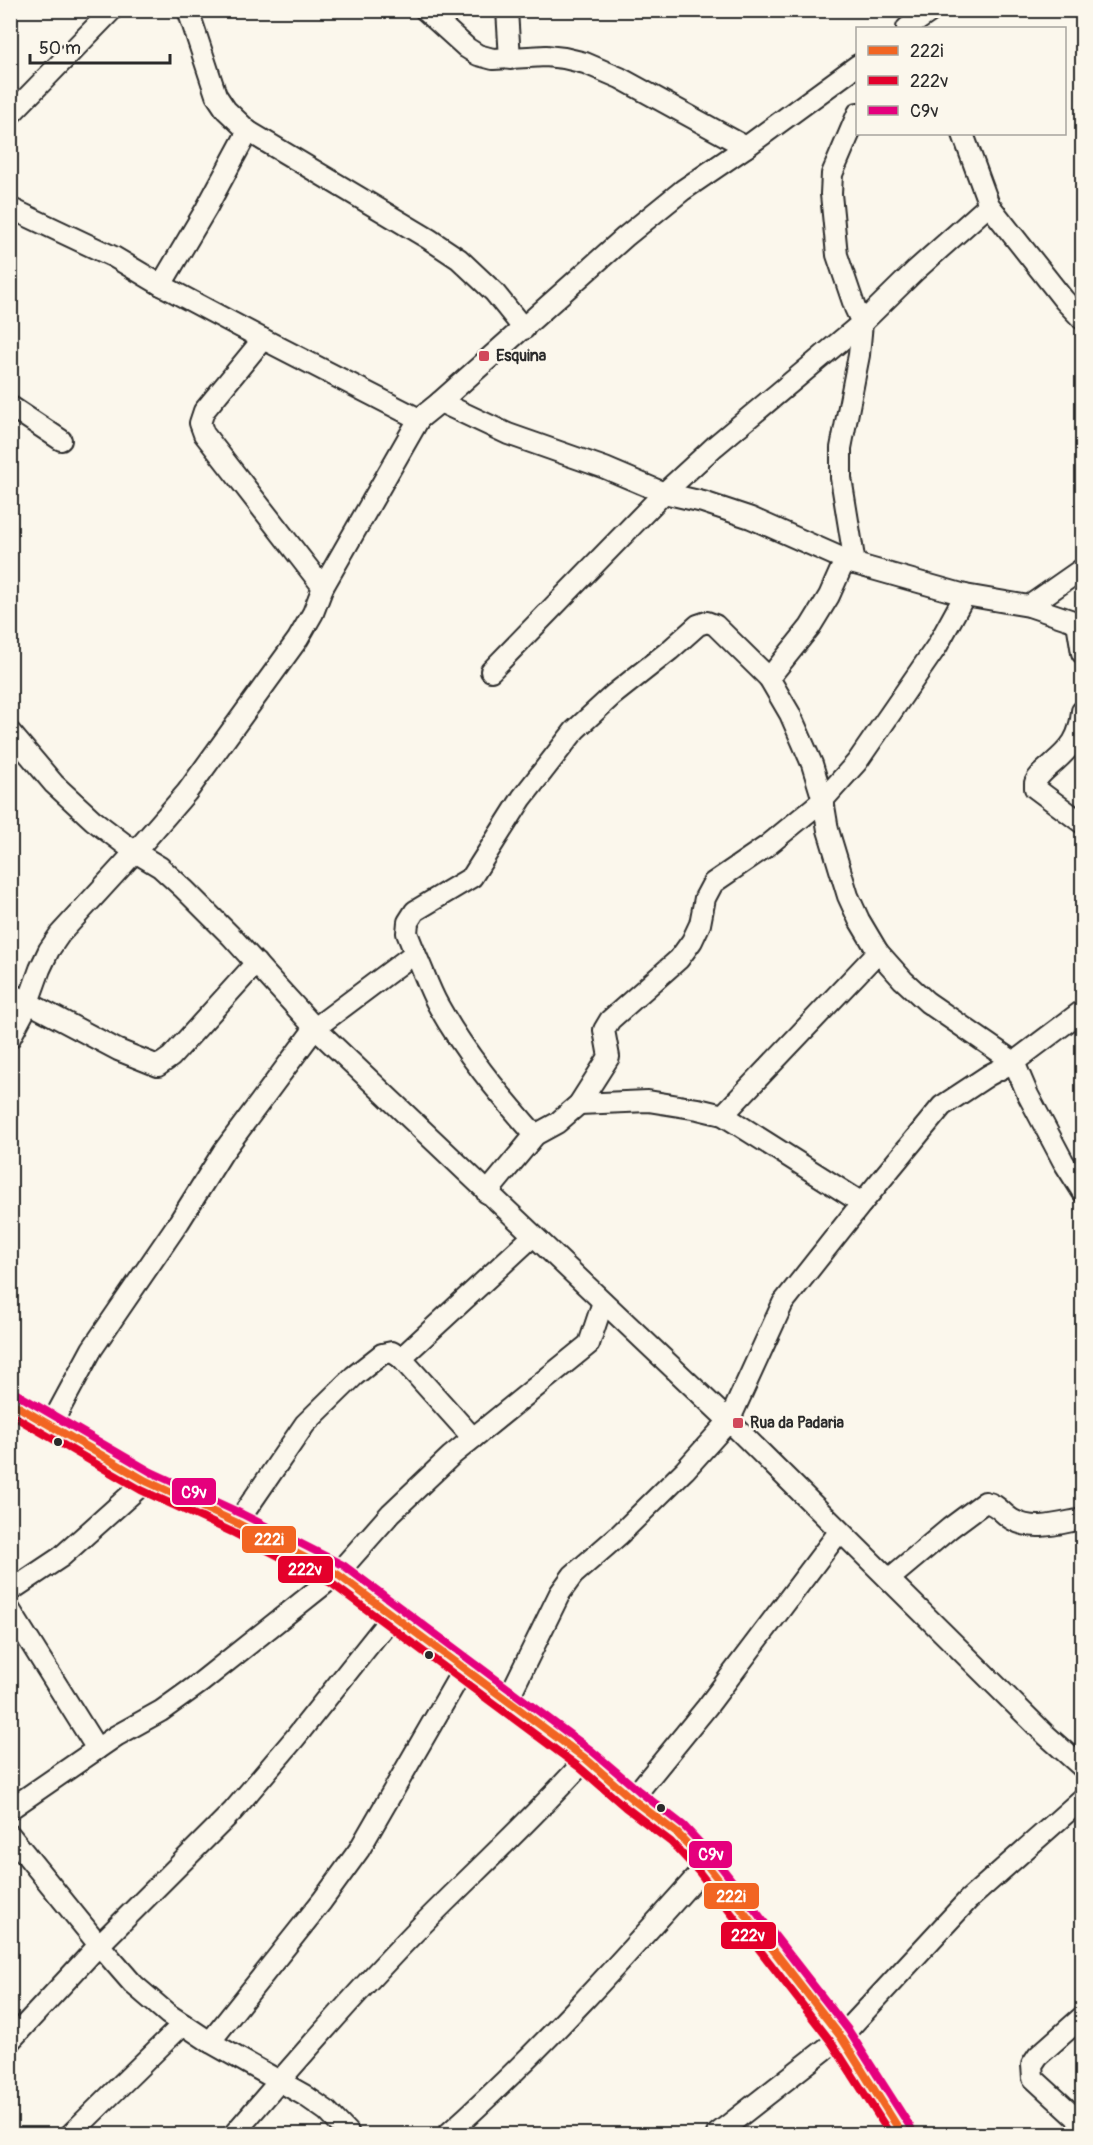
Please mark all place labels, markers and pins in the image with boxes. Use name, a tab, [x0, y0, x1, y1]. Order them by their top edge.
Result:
place label: Esquina	[496, 346, 547, 366]
marker: Esquina	[477, 349, 491, 363]
place label: Rua da Padaria	[750, 1413, 844, 1433]
marker: Rua da Padaria	[731, 1416, 745, 1430]
unlabelled marker	[52, 1436, 64, 1448]
unlabelled marker	[423, 1649, 435, 1661]
unlabelled marker	[655, 1802, 667, 1814]

